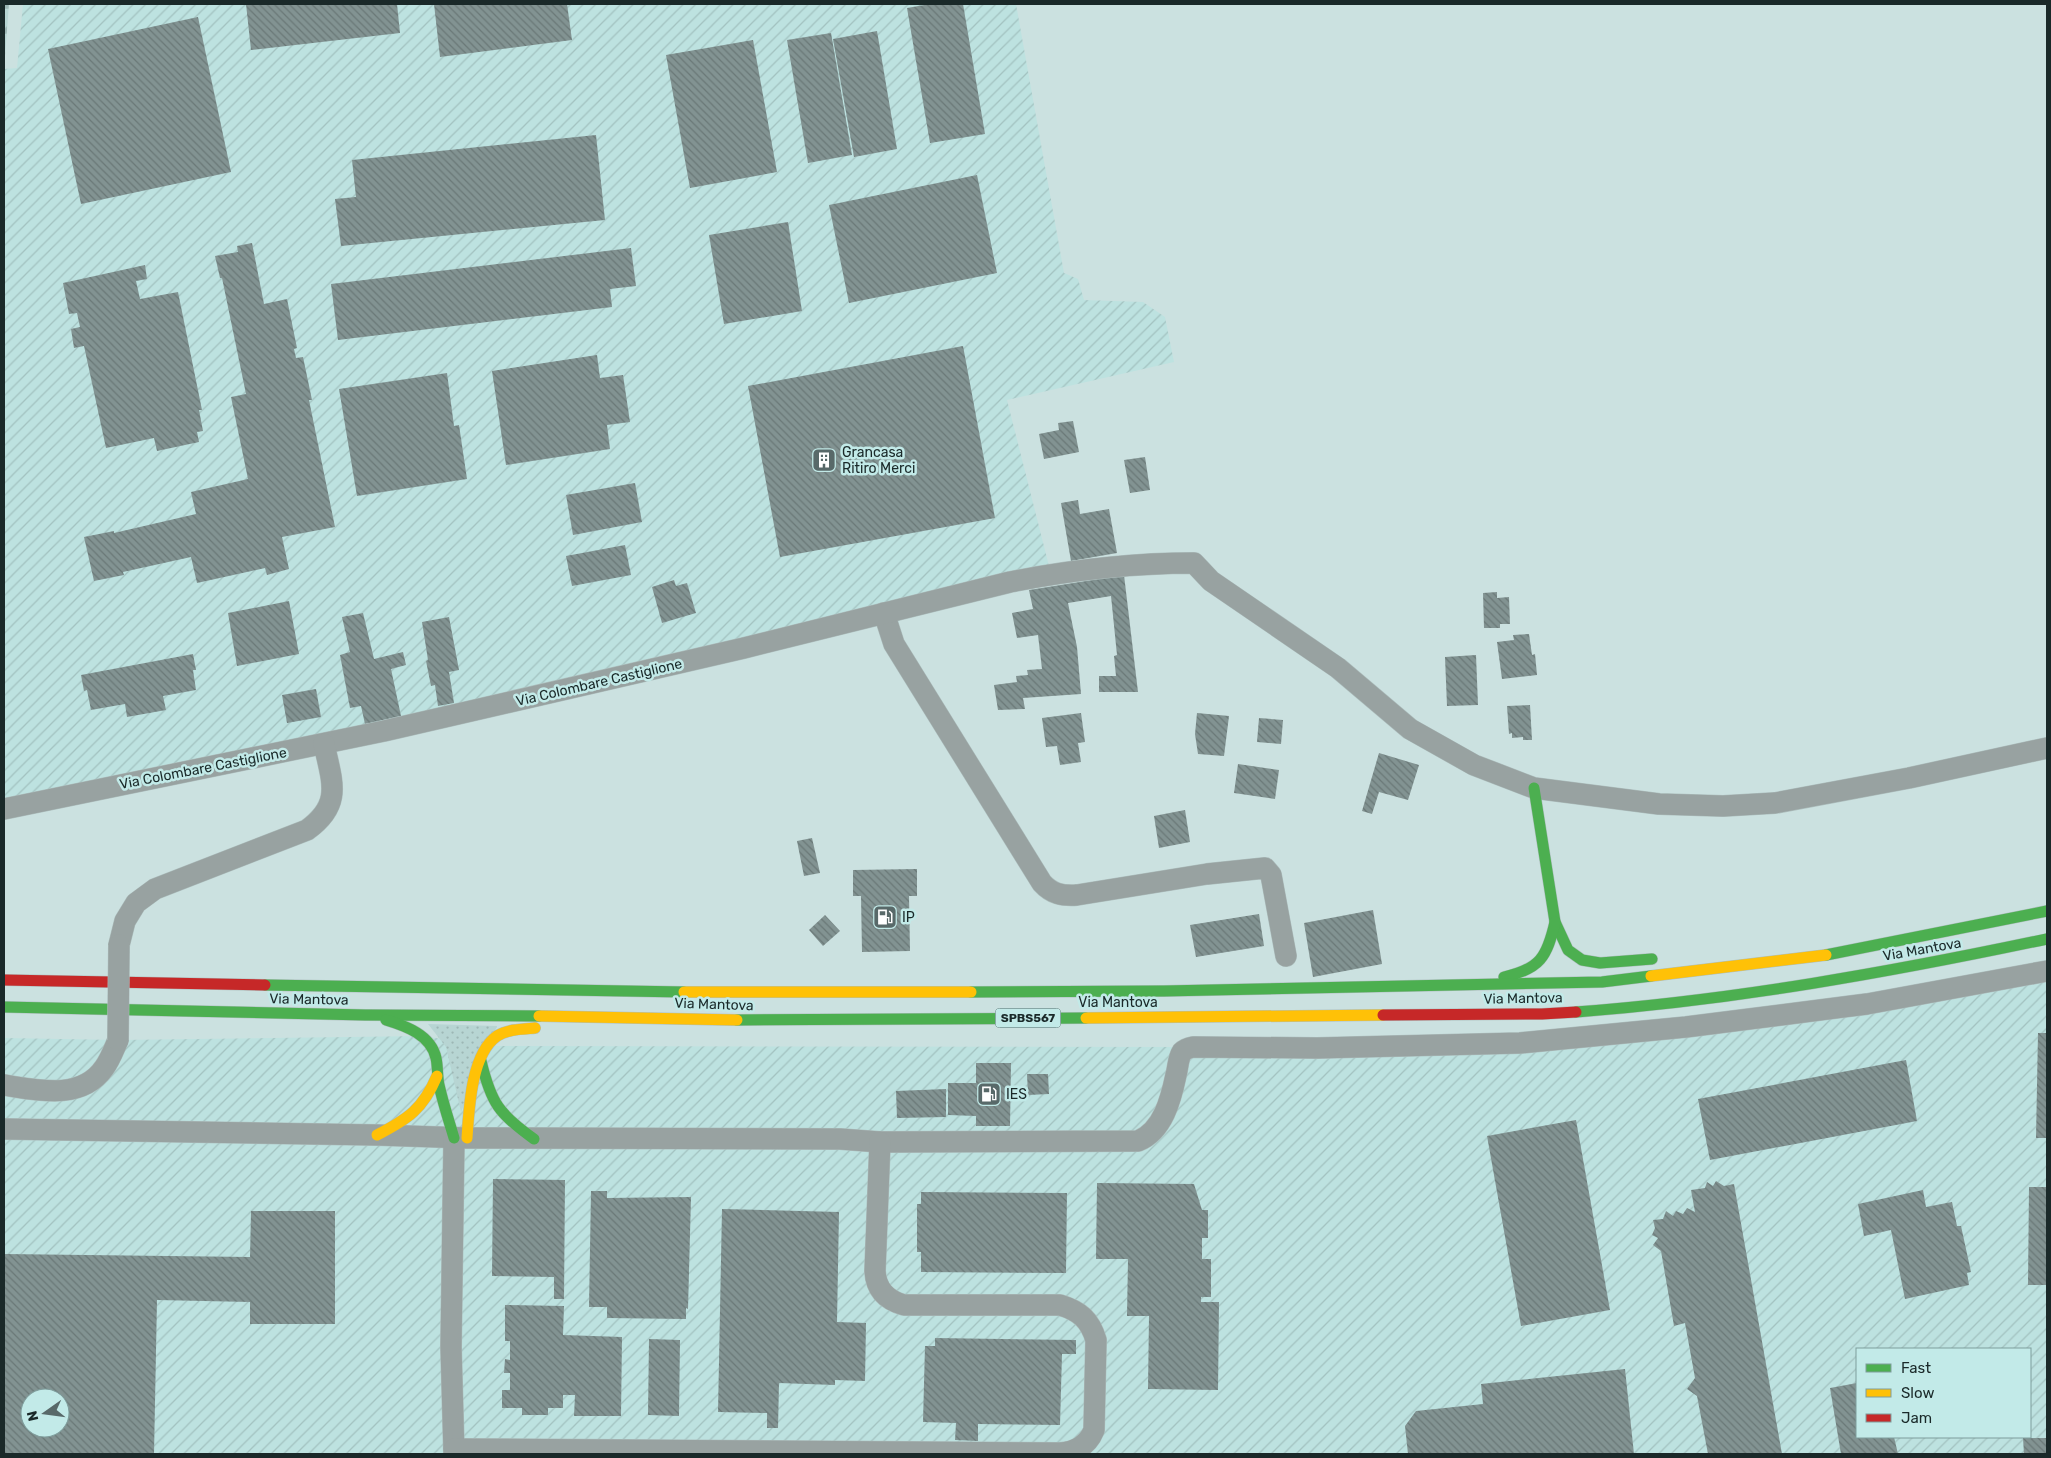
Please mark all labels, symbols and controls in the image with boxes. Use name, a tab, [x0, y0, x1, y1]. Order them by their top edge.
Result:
place label: Grancasa Ritiro Merci	[842, 444, 915, 477]
building icon: Grancasa Ritiro Merci	[811, 447, 837, 473]
street label: Via Colombare Castiglione	[514, 655, 684, 710]
street label: Via Colombare Castiglione	[118, 744, 288, 793]
fuel station icon: IP	[872, 904, 898, 930]
place label: IP	[902, 909, 915, 926]
street label: Via Mantova	[1882, 934, 1963, 965]
street label: Via Mantova	[1483, 989, 1563, 1008]
street label: Via Mantova	[269, 990, 349, 1009]
street label: Via Mantova	[1078, 994, 1158, 1011]
street label: Via Mantova	[674, 995, 754, 1014]
road number: SPBS567	[996, 1008, 1060, 1028]
fuel station icon: IES	[976, 1081, 1002, 1107]
place label: IES	[1006, 1086, 1027, 1103]
legend	[1856, 1348, 2031, 1438]
text: Fast	[1901, 1359, 1931, 1377]
text: Slow	[1901, 1384, 1934, 1402]
north arrow	[20, 1388, 70, 1438]
text: N	[23, 1409, 42, 1423]
text: Jam	[1901, 1409, 1932, 1427]

